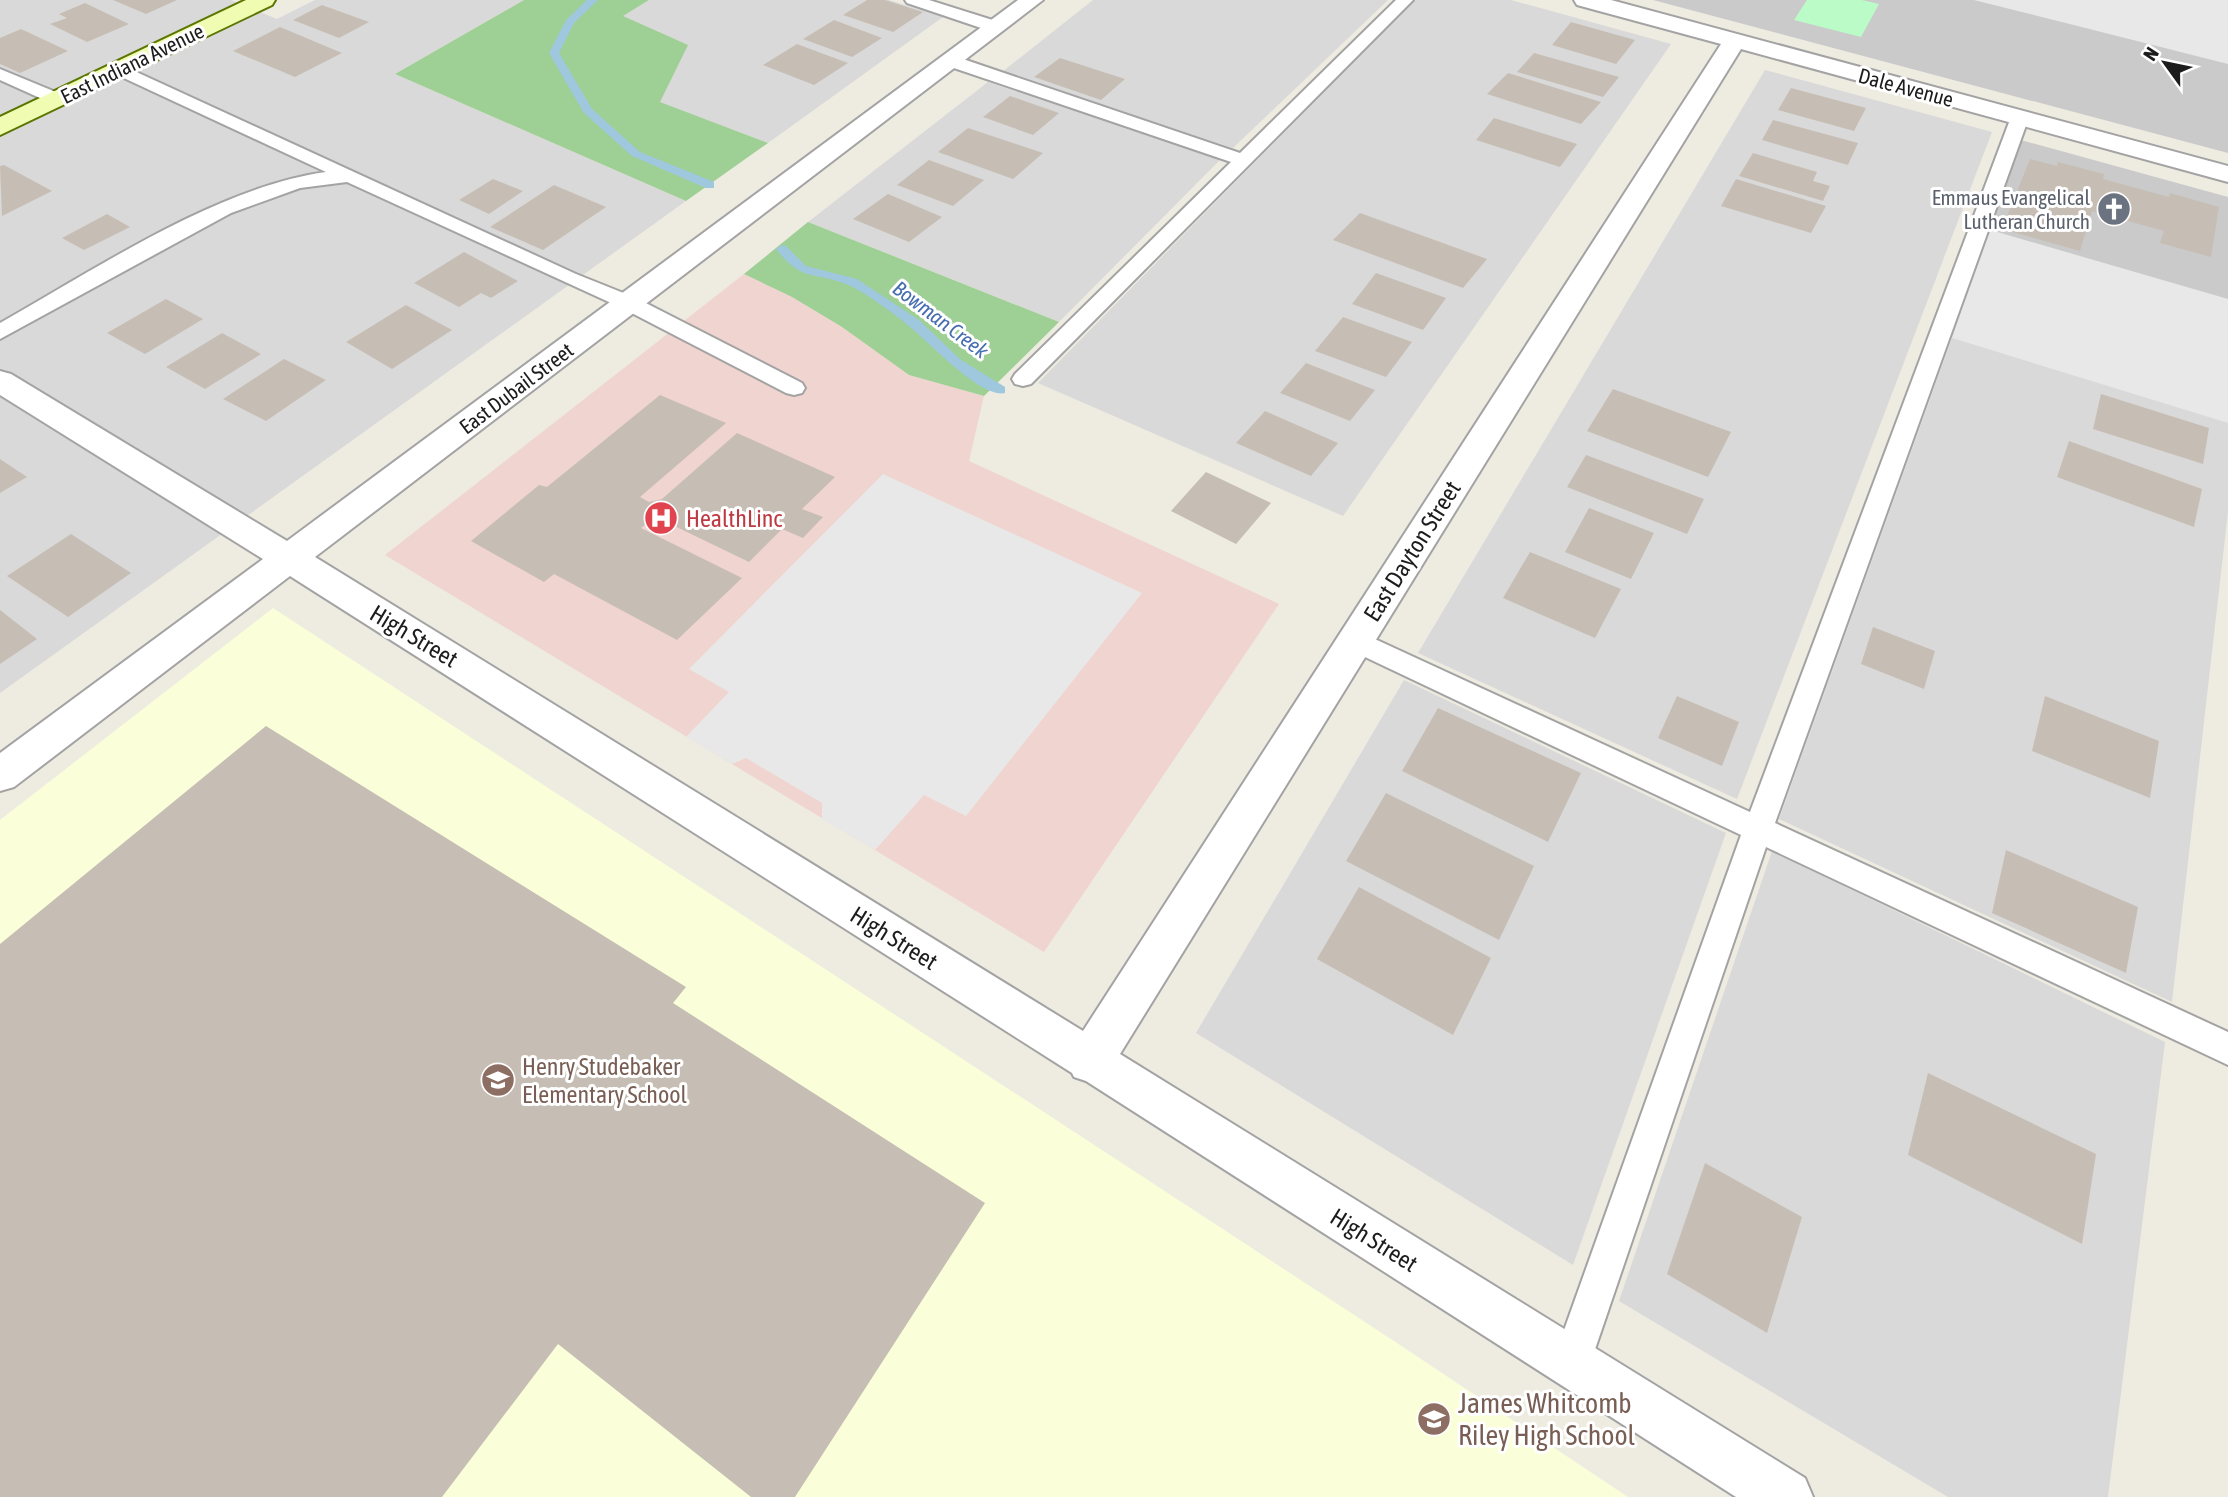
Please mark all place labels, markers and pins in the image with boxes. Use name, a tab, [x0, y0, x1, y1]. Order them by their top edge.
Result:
place label: Emmaus Evangelical Lutheran Church	[1932, 185, 2090, 233]
church icon: Emmaus Evangelical Lutheran Church	[2095, 190, 2133, 228]
hospital icon: HealthLinc	[642, 499, 680, 537]
place label: HealthLinc	[686, 505, 782, 532]
place label: Henry Studebaker Elementary School	[522, 1053, 688, 1108]
school or university icon: Henry Studebaker Elementary School	[479, 1061, 517, 1099]
place label: James Whitcomb Riley High School	[1458, 1387, 1636, 1451]
school or university icon: James Whitcomb Riley High School	[1415, 1400, 1453, 1438]

